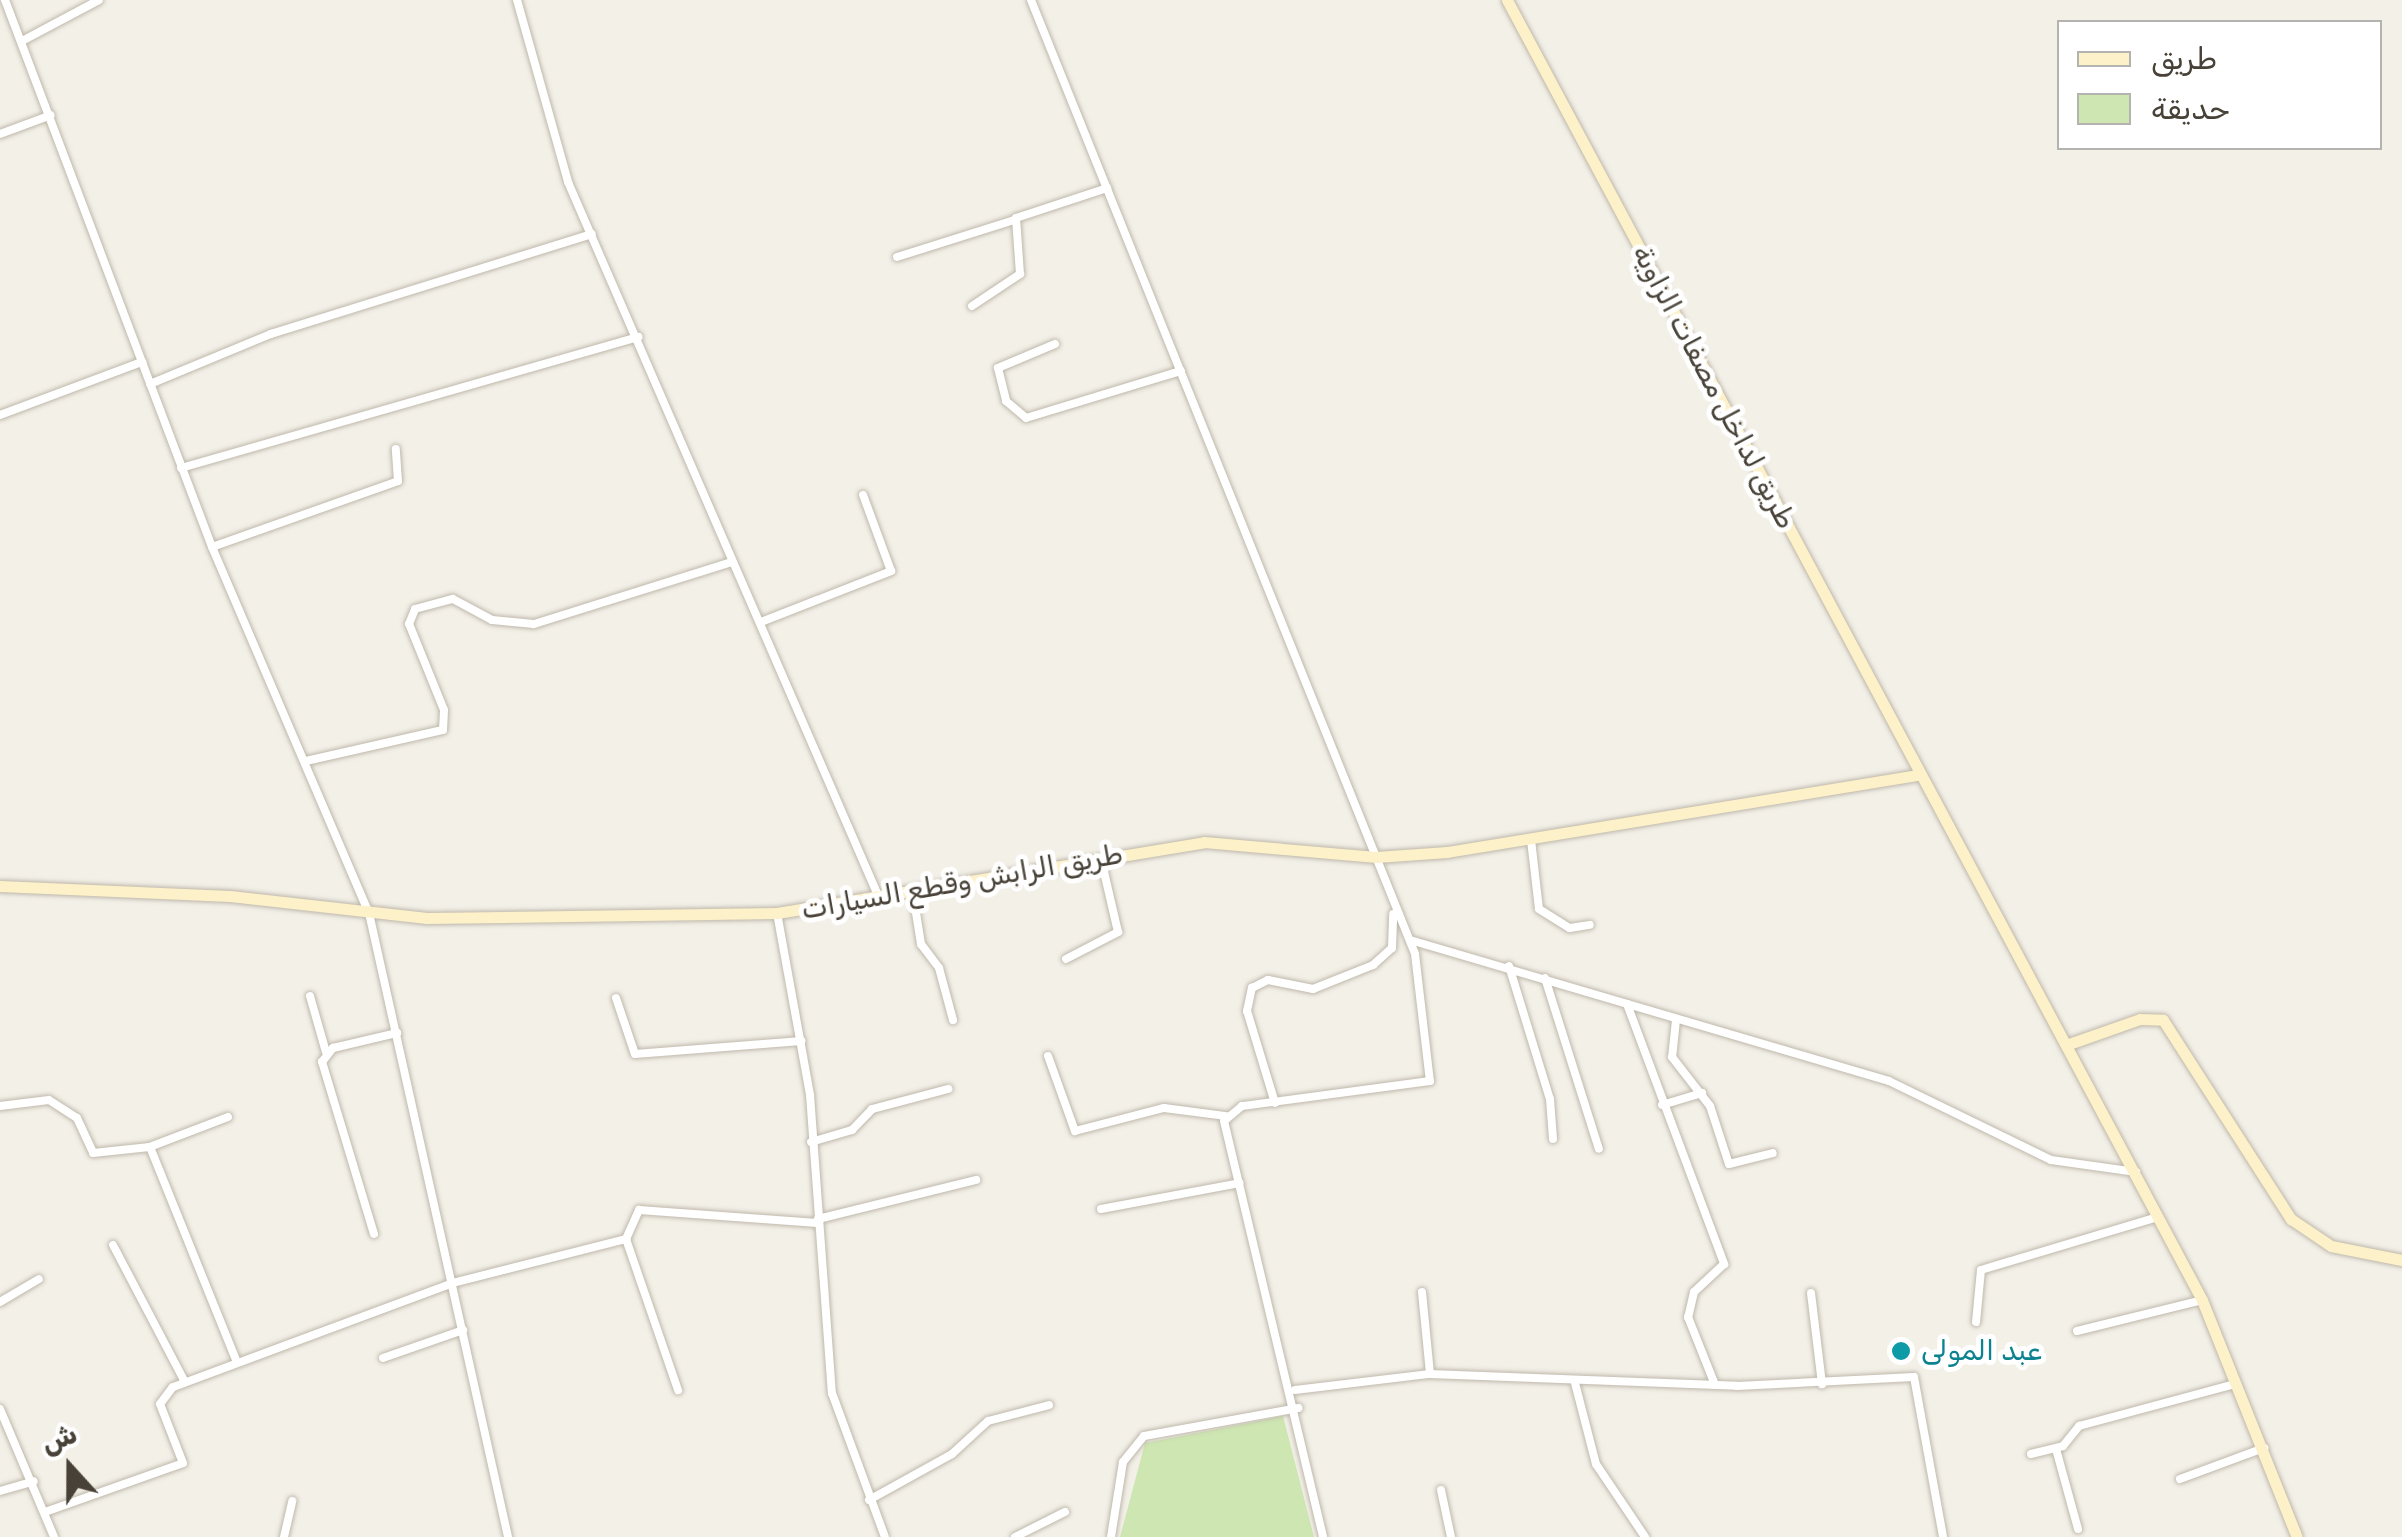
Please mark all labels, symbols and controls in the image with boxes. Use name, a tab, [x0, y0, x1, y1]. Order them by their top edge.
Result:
legend	[2057, 20, 2382, 150]
text: طريق	[2151, 41, 2217, 77]
text: حديقة	[2151, 91, 2230, 127]
street label: طريق لداخل مصفات الزاوية	[1625, 239, 1803, 535]
street label: طريق الرابش وقطع السيارات	[799, 837, 1125, 927]
place label: عبد المولى	[1921, 1334, 2042, 1368]
marker: عبد المولى	[1890, 1340, 1912, 1362]
north arrow	[20, 1417, 120, 1517]
text: ش	[37, 1417, 82, 1460]

